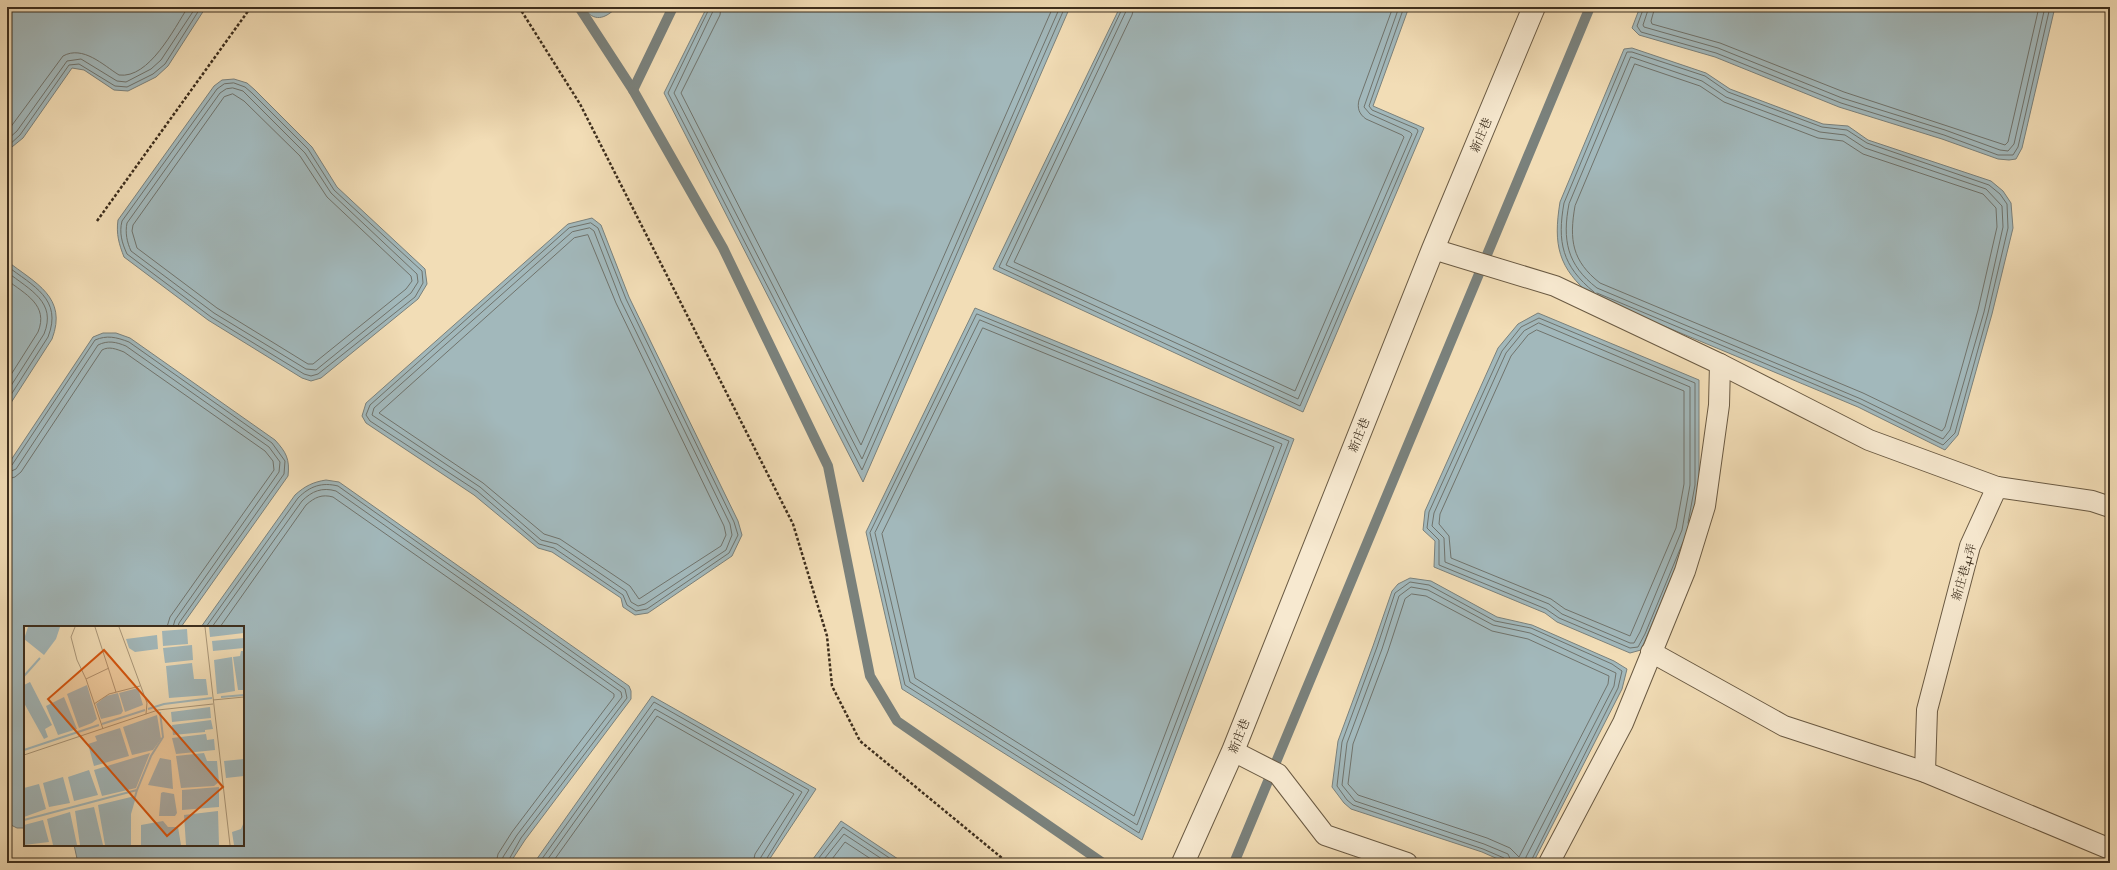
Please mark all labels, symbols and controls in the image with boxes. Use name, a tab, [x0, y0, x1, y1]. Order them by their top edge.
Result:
street label: 新庄巷	[1468, 116, 1495, 155]
street label: 新庄巷	[1346, 416, 1373, 455]
street label: 新庄巷41弄	[1949, 542, 1980, 602]
inset map	[24, 626, 244, 846]
street label: 新庄巷	[1226, 717, 1253, 756]

